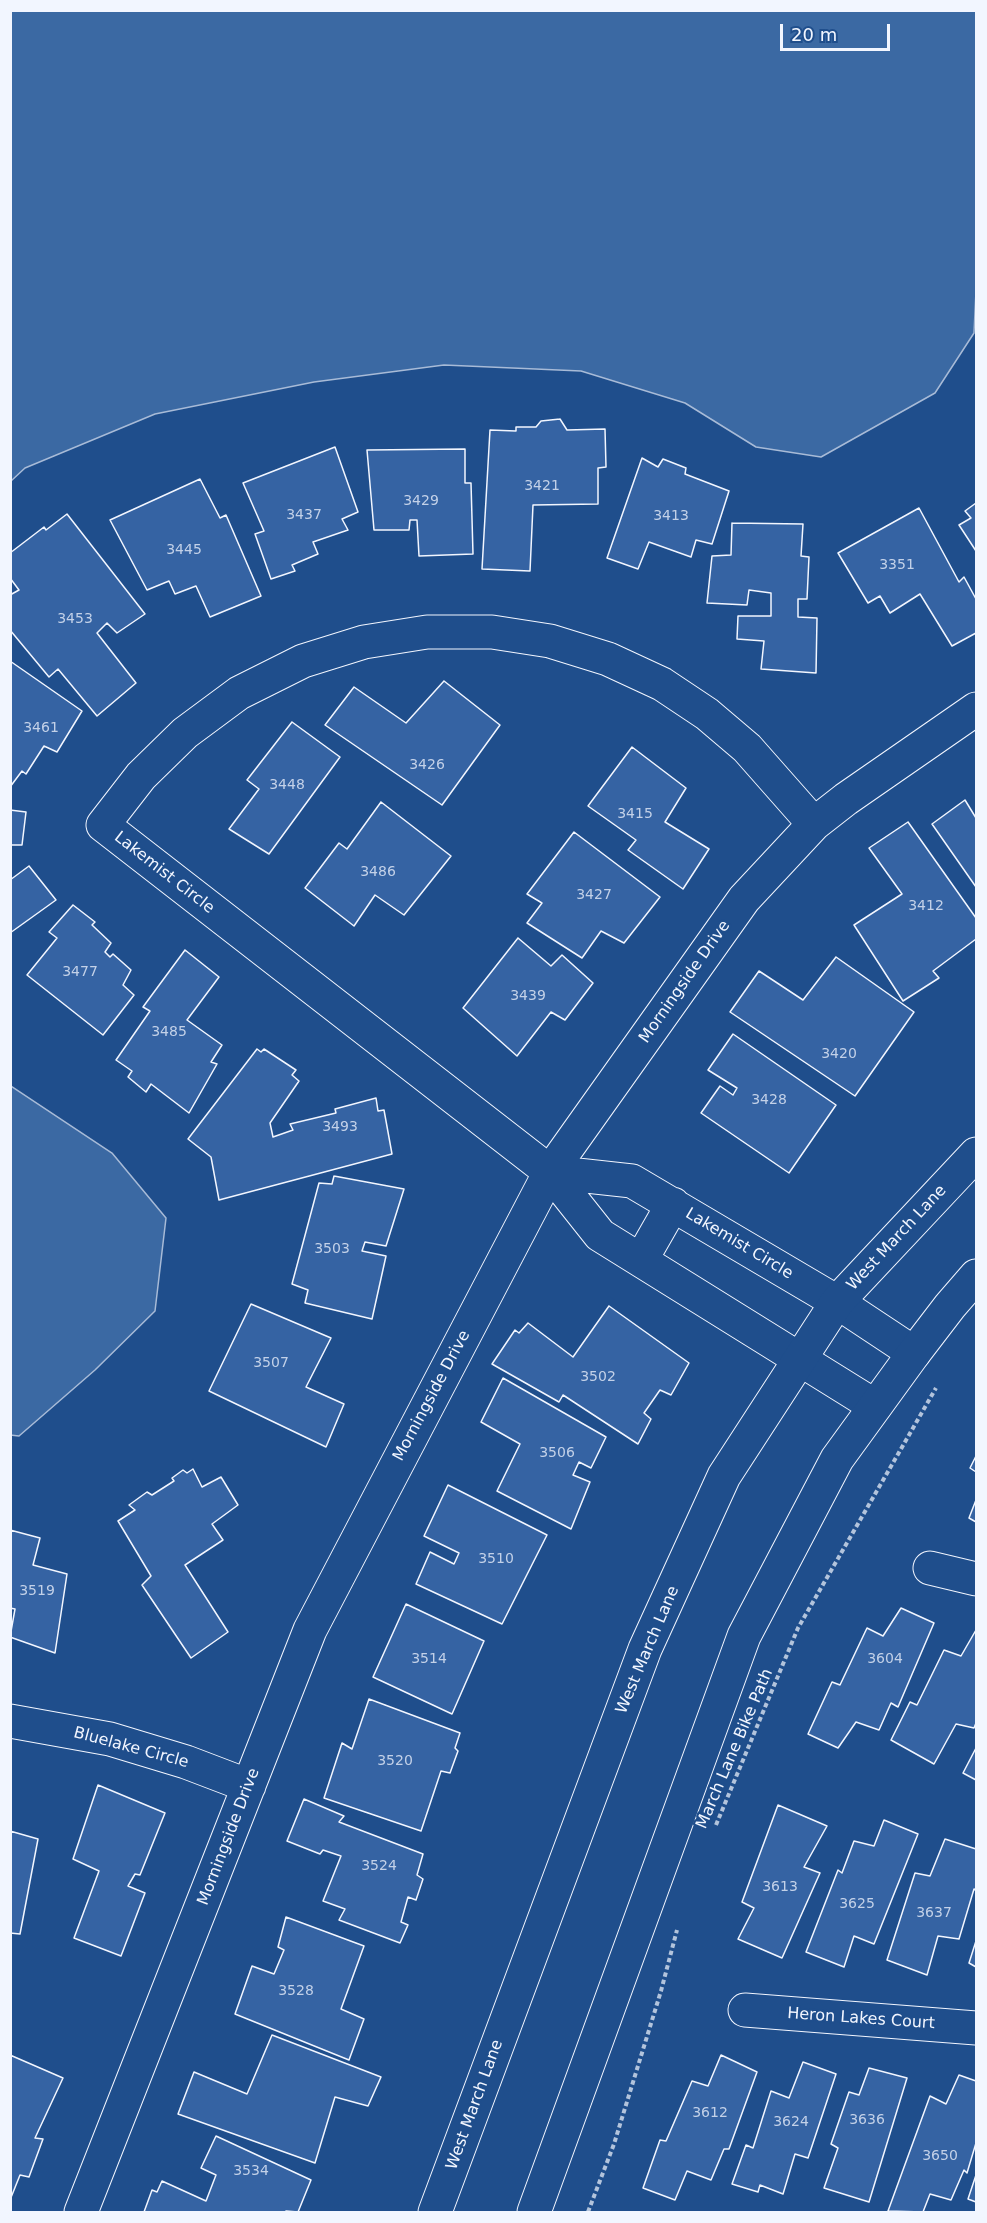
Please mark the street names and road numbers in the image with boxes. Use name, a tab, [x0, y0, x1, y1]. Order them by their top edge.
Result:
street label: Lakemist Circle	[110, 828, 218, 918]
street label: Morningside Drive	[635, 917, 735, 1047]
street label: West March Lane	[843, 1181, 951, 1295]
street label: Lakemist Circle	[682, 1204, 796, 1284]
street label: Morningside Drive	[389, 1327, 475, 1465]
street label: West March Lane	[612, 1583, 684, 1717]
street label: March Lane Bike Path	[693, 1666, 777, 1832]
street label: Bluelake Circle	[71, 1723, 191, 1773]
street label: Morningside Drive	[194, 1766, 264, 1908]
street label: Heron Lakes Court	[787, 2004, 935, 2034]
street label: West March Lane	[443, 2037, 507, 2173]

